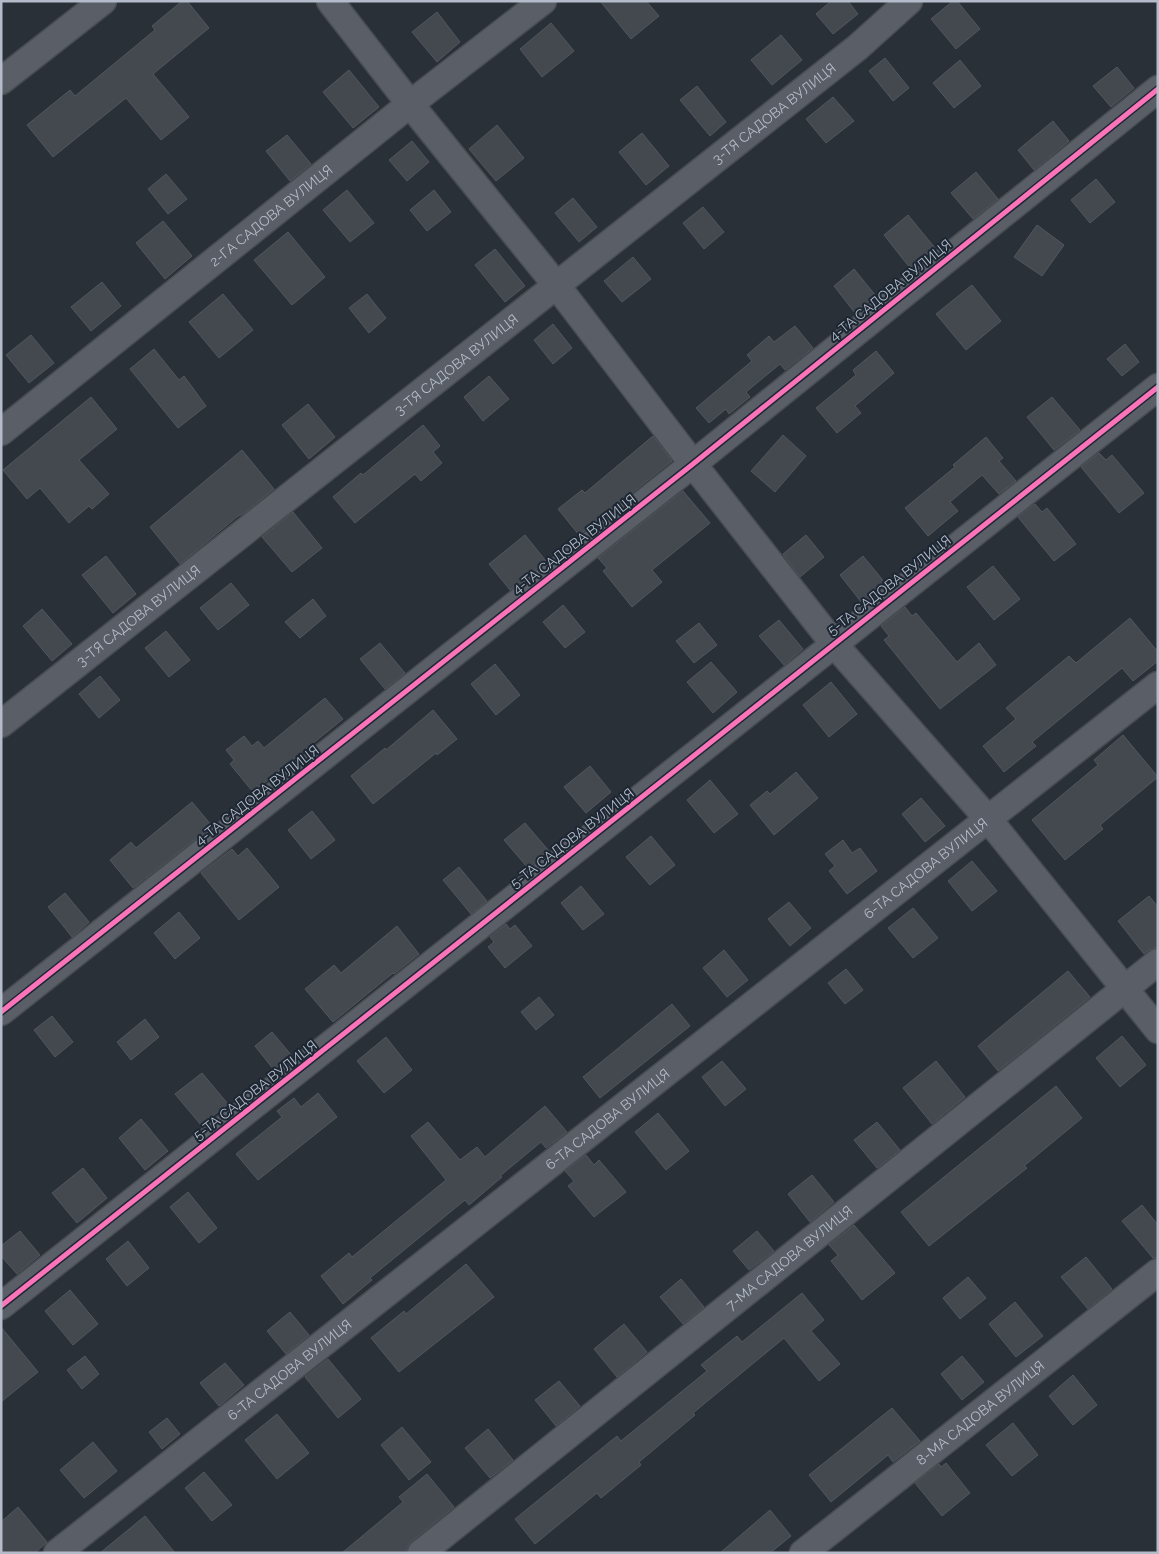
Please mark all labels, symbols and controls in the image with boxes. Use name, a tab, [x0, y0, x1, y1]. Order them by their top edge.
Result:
street label: 3-ТЯ САДОВА ВУЛИЦЯ	[709, 60, 839, 167]
street label: 2-ГА САДОВА ВУЛИЦЯ	[206, 162, 335, 270]
street label: 4-ТА САДОВА ВУЛИЦЯ	[826, 236, 954, 344]
street label: 3-ТЯ САДОВА ВУЛИЦЯ	[391, 311, 521, 418]
street label: 4-ТА САДОВА ВУЛИЦЯ	[509, 491, 639, 597]
street label: 5-ТА САДОВА ВУЛИЦЯ	[824, 532, 954, 638]
street label: 3-ТЯ САДОВА ВУЛИЦЯ	[73, 562, 203, 669]
street label: 4-ТА САДОВА ВУЛИЦЯ	[192, 742, 322, 848]
street label: 5-ТА САДОВА ВУЛИЦЯ	[507, 785, 637, 891]
street label: 6-ТА САДОВА ВУЛИЦЯ	[860, 815, 991, 922]
street label: 5-ТА САДОВА ВУЛИЦЯ	[190, 1037, 320, 1143]
street label: 6-ТА САДОВА ВУЛИЦЯ	[542, 1065, 673, 1173]
street label: 7-МА САДОВА ВУЛИЦЯ	[723, 1202, 856, 1313]
street label: 6-ТА САДОВА ВУЛИЦЯ	[224, 1316, 355, 1423]
street label: 8-МА САДОВА ВУЛИЦЯ	[913, 1357, 1047, 1468]

